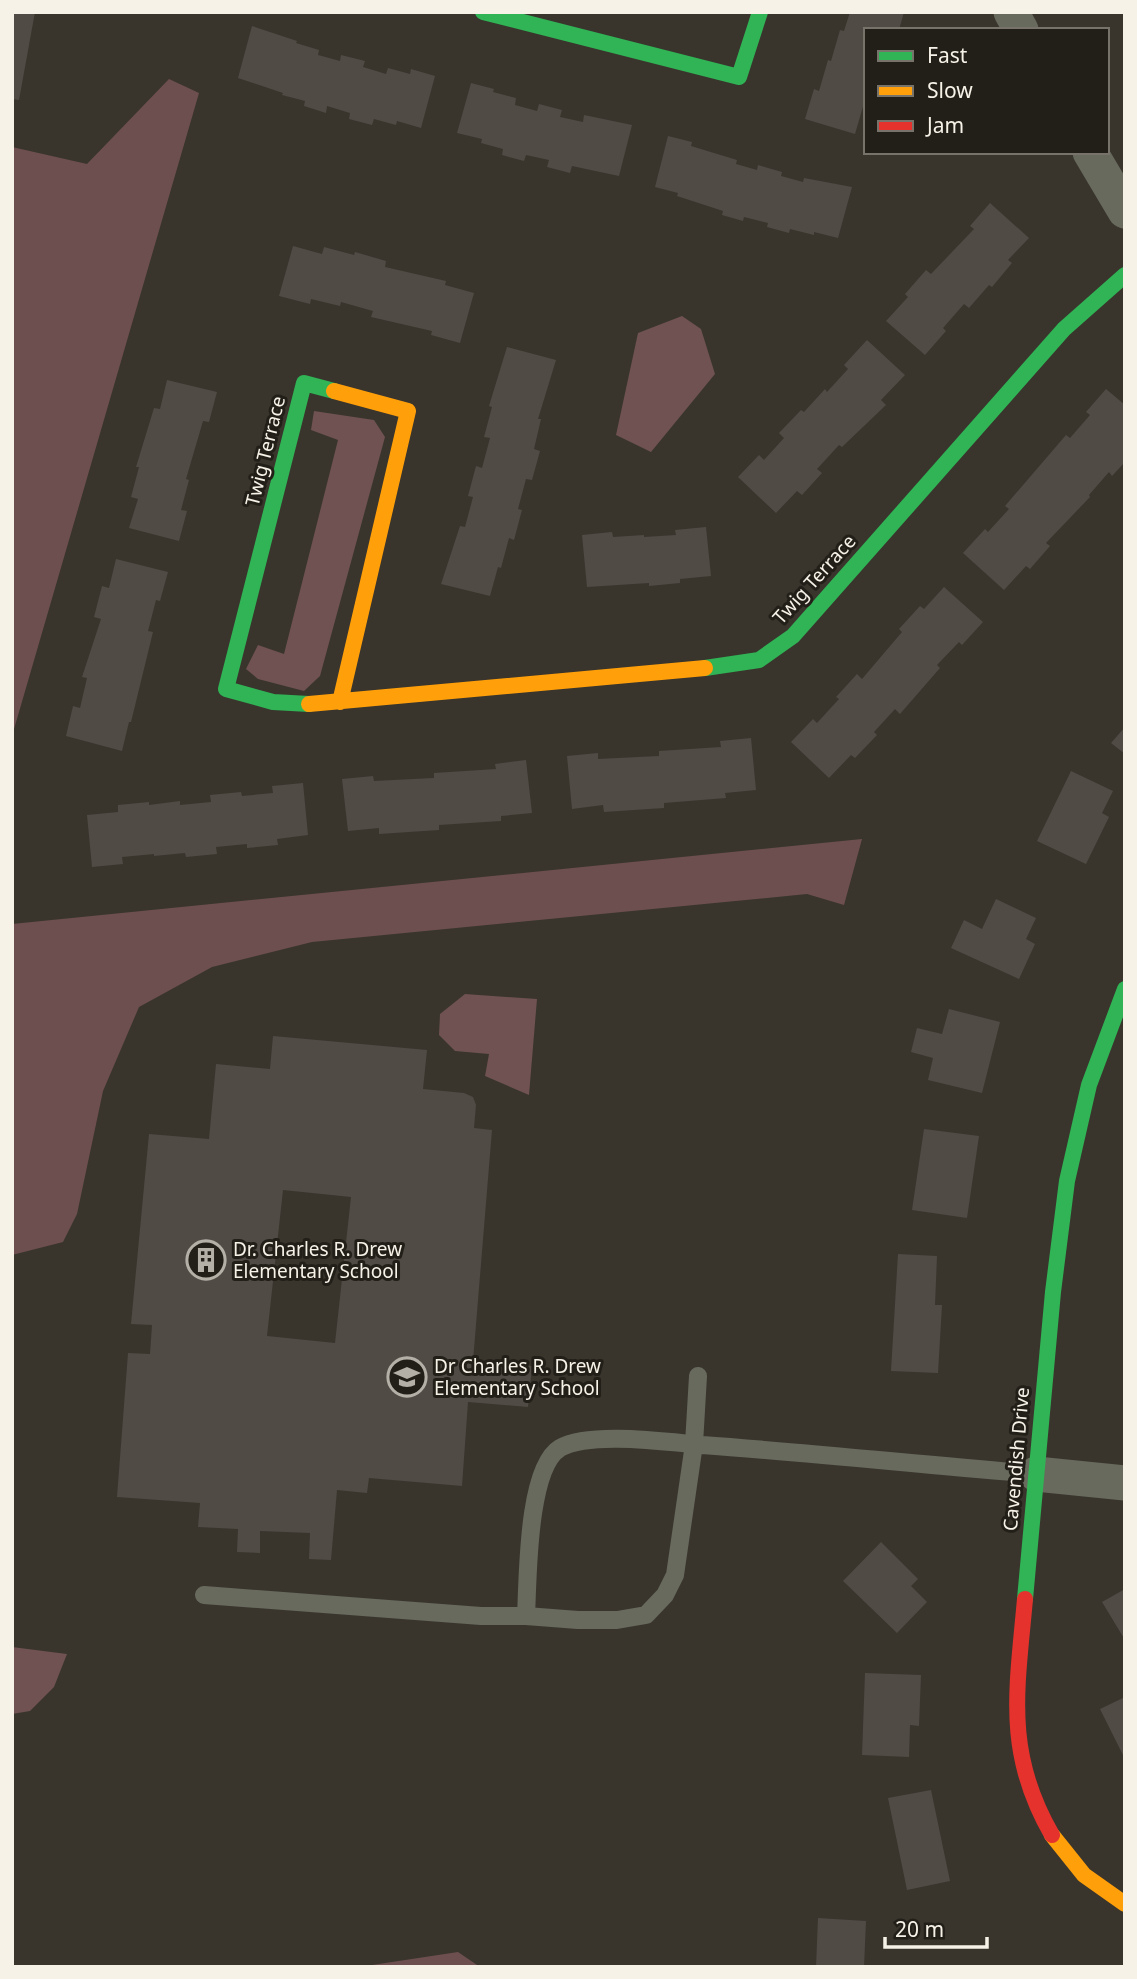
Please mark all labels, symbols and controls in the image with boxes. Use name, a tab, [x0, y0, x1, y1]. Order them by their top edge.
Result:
legend	[864, 28, 1109, 154]
text: Fast	[927, 41, 968, 69]
text: Slow	[927, 76, 973, 104]
text: Jam	[925, 111, 964, 139]
street label: Twig Terrace	[239, 393, 291, 509]
street label: Twig Terrace	[767, 529, 861, 629]
place label: Dr. Charles R. Drew Elementary School	[233, 1236, 402, 1284]
building icon: Dr. Charles R. Drew Elementary School	[185, 1239, 227, 1281]
place label: Dr Charles R. Drew Elementary School	[434, 1353, 601, 1401]
school or university icon: Dr Charles R. Drew Elementary School	[386, 1356, 428, 1398]
street label: Cavendish Drive	[997, 1386, 1035, 1532]
scale bar	[885, 1906, 986, 1950]
text: 20 m	[895, 1915, 944, 1943]

